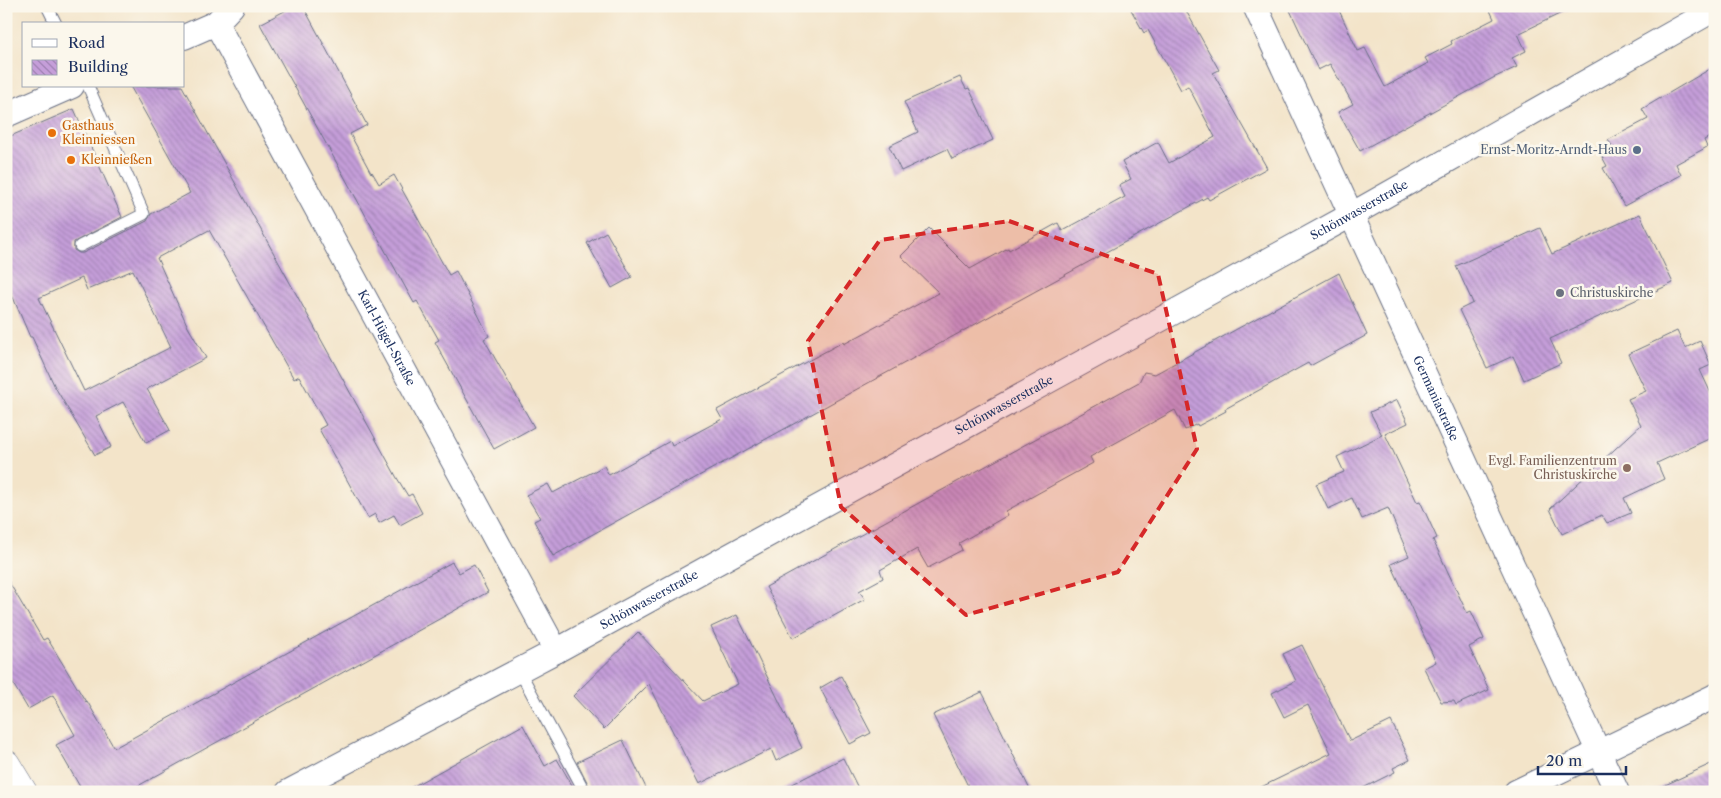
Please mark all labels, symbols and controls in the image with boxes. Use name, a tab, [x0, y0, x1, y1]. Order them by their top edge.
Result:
legend	[22, 22, 185, 88]
text: Road	[68, 33, 105, 52]
text: Building	[68, 57, 128, 76]
place label: Gasthaus Kleinniessen	[62, 118, 136, 147]
marker: Gasthaus Kleinniessen	[46, 127, 58, 139]
place label: Ernst-Moritz-Arndt-Haus	[1480, 142, 1627, 157]
marker: Ernst-Moritz-Arndt-Haus	[1631, 144, 1643, 156]
place label: Kleinnießen	[81, 152, 153, 167]
marker: Kleinnießen	[65, 154, 77, 166]
street label: Schönwasserstraße	[1307, 176, 1411, 243]
place label: Christuskirche	[1570, 285, 1654, 300]
street label: Karl-Hügel-Straße	[355, 287, 419, 388]
marker: Christuskirche	[1554, 287, 1566, 299]
street label: Germaniastraße	[1410, 353, 1462, 443]
street label: Schönwasserstraße	[952, 372, 1056, 438]
place label: Evgl. Familienzentrum Christuskirche	[1488, 453, 1617, 482]
marker: Evgl. Familienzentrum Christuskirche	[1621, 462, 1633, 474]
street label: Schönwasserstraße	[597, 566, 701, 632]
scale bar	[1538, 743, 1626, 775]
text: 20 m	[1546, 751, 1582, 770]

